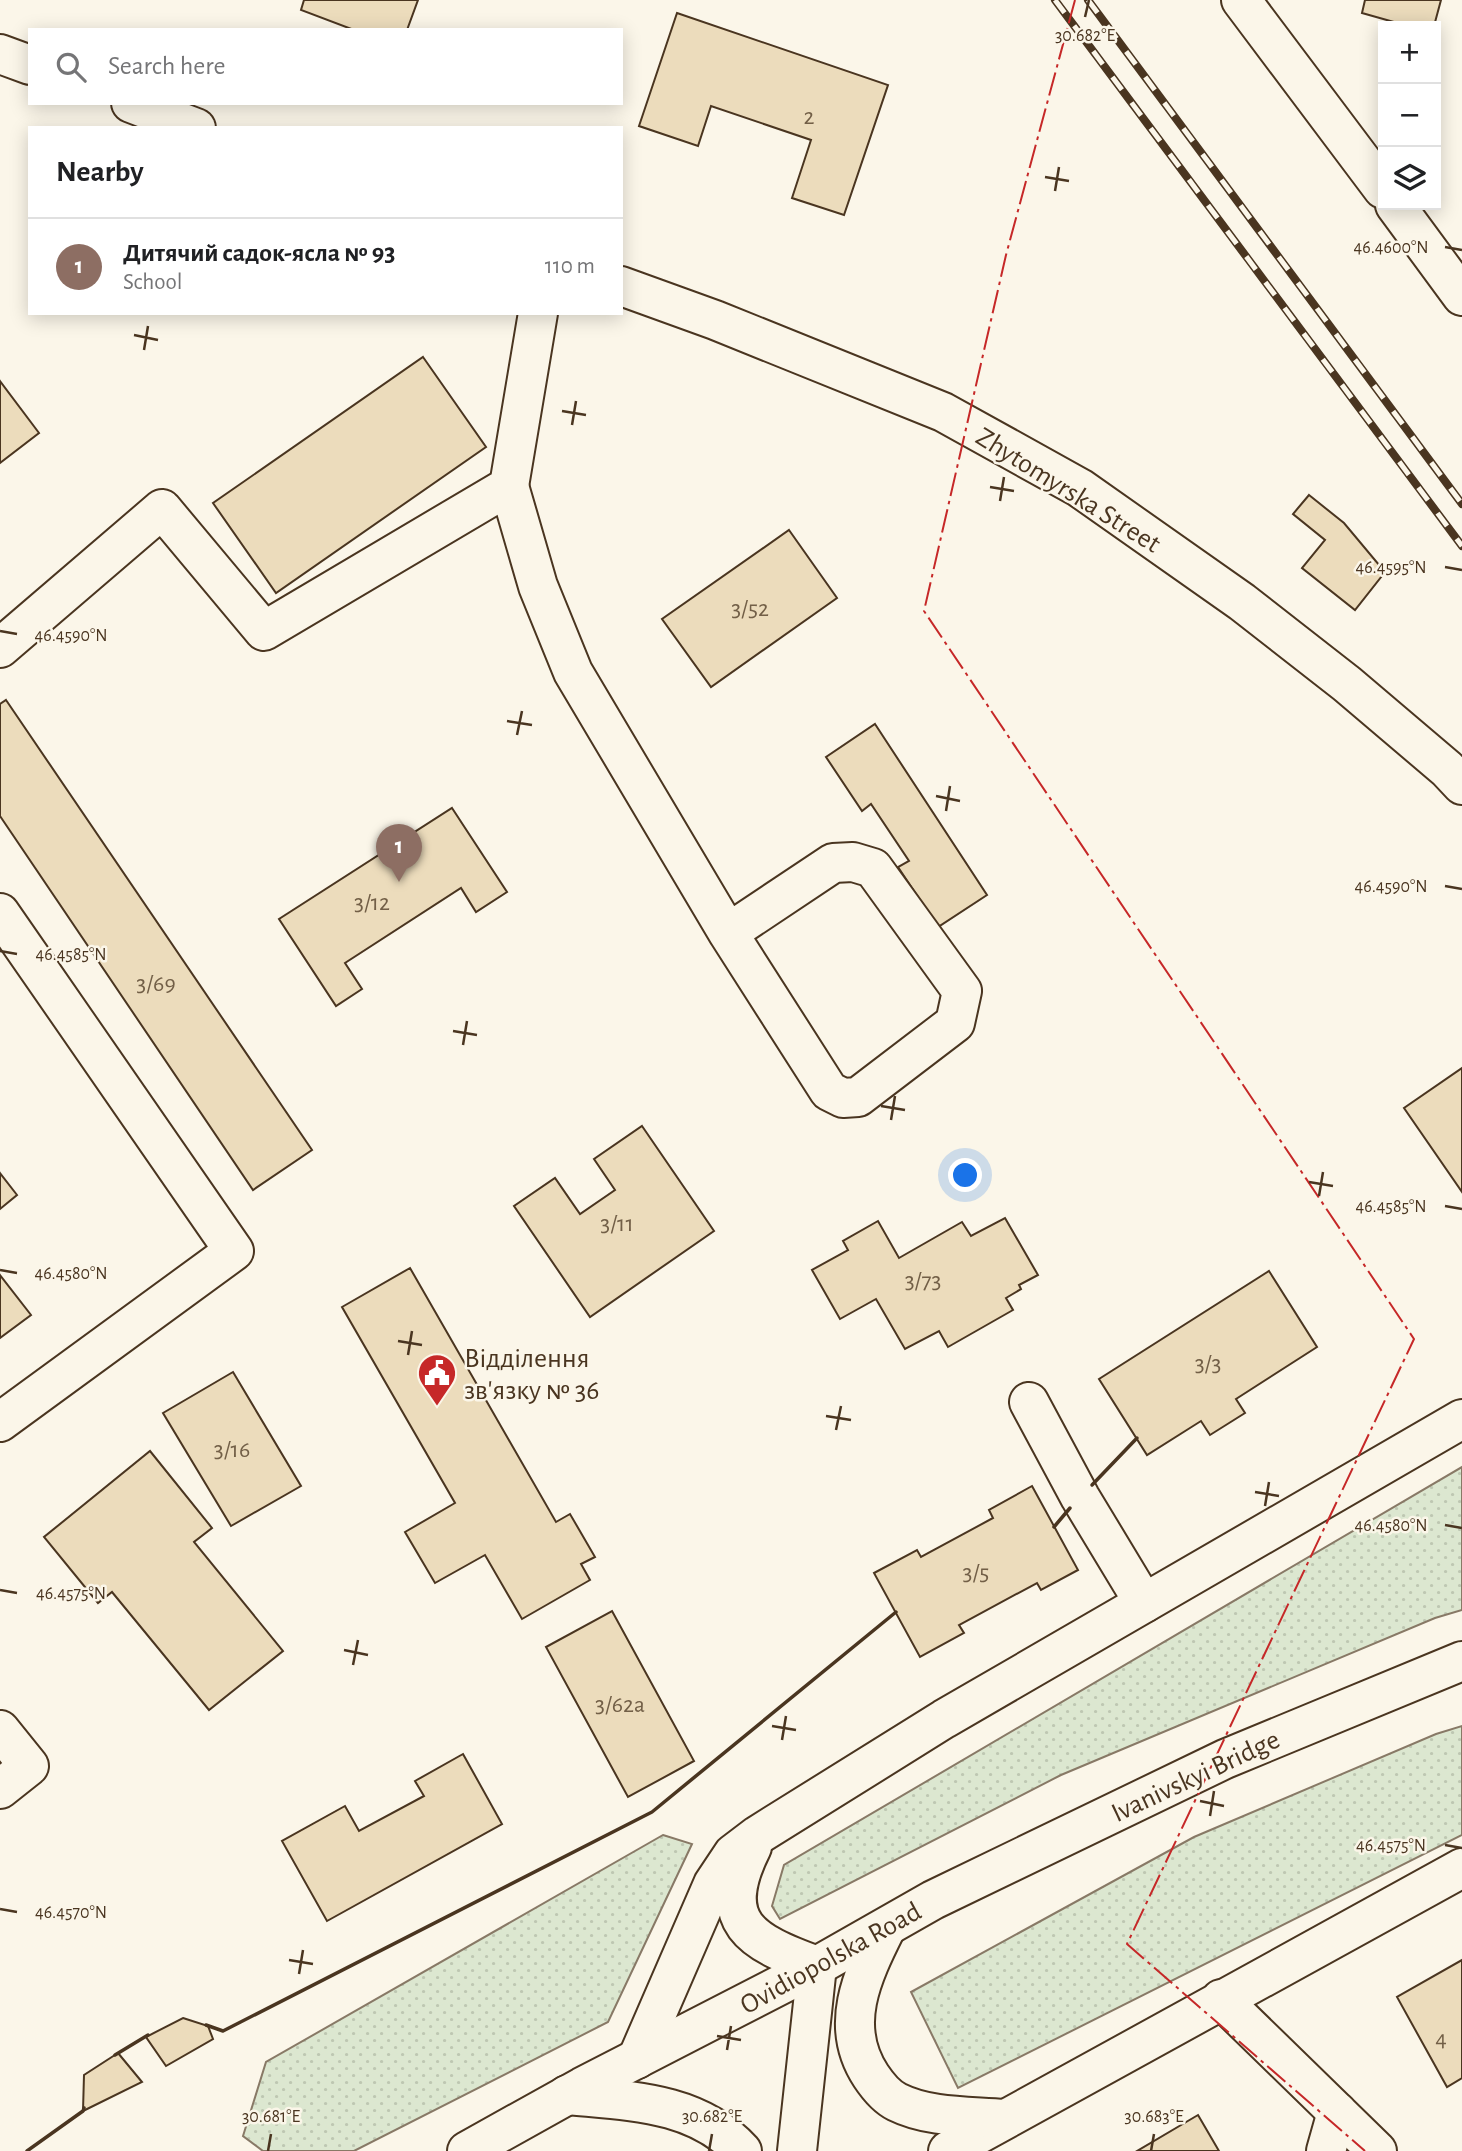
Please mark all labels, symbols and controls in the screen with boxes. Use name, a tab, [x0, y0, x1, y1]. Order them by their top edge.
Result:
map controls	[1378, 21, 1441, 210]
button: +	[1378, 21, 1441, 84]
text: 30.682°E	[1055, 27, 1115, 45]
search box	[28, 28, 623, 105]
icon: search	[52, 48, 90, 86]
text: Search here	[108, 53, 226, 79]
button: −	[1378, 84, 1441, 147]
house number: 2	[804, 105, 815, 129]
button: layers	[1378, 147, 1441, 210]
text: Nearby	[56, 157, 144, 187]
text: 46.4600°N	[1354, 239, 1428, 257]
text: Дитячий садок-ясла № 93	[123, 240, 395, 266]
text: 1	[75, 255, 83, 278]
text: 110 m	[545, 255, 595, 278]
text: School	[123, 271, 182, 294]
street label: Zhytomyrska Street	[971, 423, 1165, 559]
text: 46.4595°N	[1356, 559, 1426, 577]
house number: 3/52	[731, 597, 769, 621]
text: 46.4590°N	[35, 627, 107, 645]
pin: 1	[376, 824, 422, 882]
text: 46.4590°N	[1355, 878, 1427, 896]
house number: 3/12	[354, 891, 390, 915]
text: 46.4585°N	[35, 946, 107, 964]
house number: 3/69	[136, 972, 176, 996]
your location	[948, 1158, 982, 1192]
text: 46.4585°N	[1355, 1198, 1427, 1216]
house number: 3/11	[600, 1212, 634, 1236]
text: 46.4580°N	[34, 1265, 108, 1283]
house number: 3/73	[905, 1269, 941, 1293]
place label: Відділення зв'язку № 36	[464, 1345, 599, 1405]
public building icon: Відділення зв'язку № 36	[416, 1352, 458, 1407]
house number: 3/3	[1195, 1352, 1221, 1376]
house number: 3/16	[214, 1438, 250, 1462]
text: 46.4580°N	[1354, 1517, 1428, 1535]
house number: 3/5	[963, 1561, 989, 1585]
text: 46.4575°N	[36, 1585, 106, 1603]
house number: 3/62а	[595, 1693, 645, 1717]
street label: Ivanivskyi Bridge	[1108, 1726, 1284, 1828]
text: 46.4575°N	[1356, 1837, 1426, 1855]
street label: Ovidiopolska Road	[736, 1897, 926, 2020]
text: 46.4570°N	[35, 1904, 107, 1922]
house number: 4	[1435, 2027, 1447, 2051]
text: 30.681°E	[242, 2108, 300, 2126]
text: 30.682°E	[682, 2108, 742, 2126]
text: 30.683°E	[1124, 2108, 1184, 2126]

